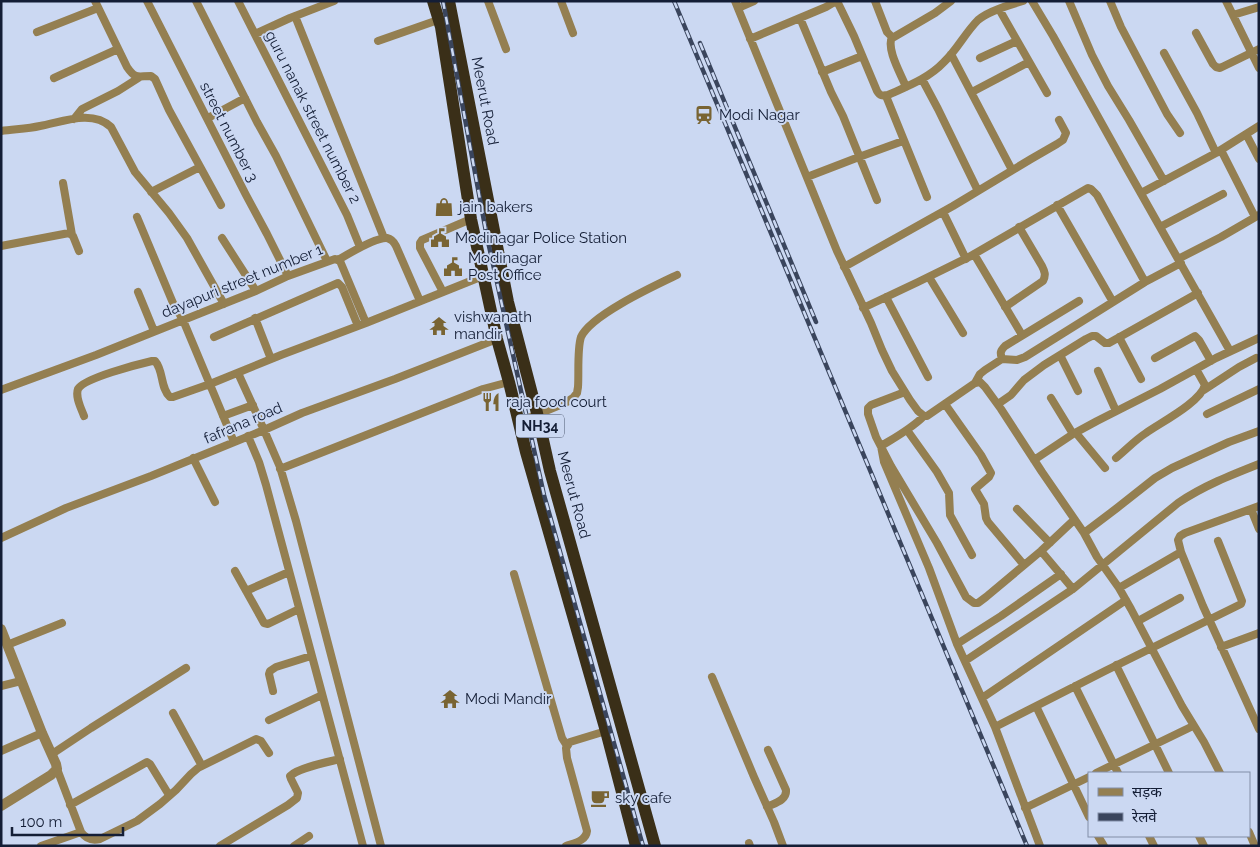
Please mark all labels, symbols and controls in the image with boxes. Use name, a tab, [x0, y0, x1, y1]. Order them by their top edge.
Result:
street label: guru nanak street number 2	[262, 28, 365, 207]
street label: Meerut Road	[468, 55, 502, 147]
street label: street number 3	[196, 79, 262, 185]
station icon: Modi Nagar	[693, 104, 715, 126]
place label: Modi Nagar	[719, 106, 801, 124]
shop icon: jain bakers	[433, 196, 455, 218]
place label: jain bakers	[457, 198, 533, 216]
public building icon: Modinagar Police Station	[429, 227, 451, 249]
place label: Modinagar Police Station	[455, 229, 627, 247]
street label: dayapuri street number 1	[159, 240, 326, 322]
place label: Modinagar Post Office	[468, 249, 543, 284]
public building icon: Modinagar Post Office	[442, 256, 464, 278]
place label: vishwanath mandir	[454, 308, 532, 343]
temple icon: vishwanath mandir	[428, 315, 450, 337]
restaurant icon: raja food court	[480, 391, 502, 413]
place label: raja food court	[506, 393, 607, 411]
street label: fafrana road	[201, 398, 285, 448]
road number: NH34	[516, 414, 564, 438]
street label: Meerut Road	[554, 449, 594, 541]
temple icon: Modi Mandir	[439, 688, 461, 710]
place label: Modi Mandir	[465, 690, 552, 708]
legend	[1088, 772, 1250, 837]
text: सड़क	[1132, 783, 1162, 801]
cafe icon: sky cafe	[589, 787, 611, 809]
place label: sky cafe	[615, 789, 672, 807]
scale bar	[12, 804, 124, 836]
text: रेलवे	[1131, 808, 1157, 826]
text: 100 m	[20, 813, 62, 831]

